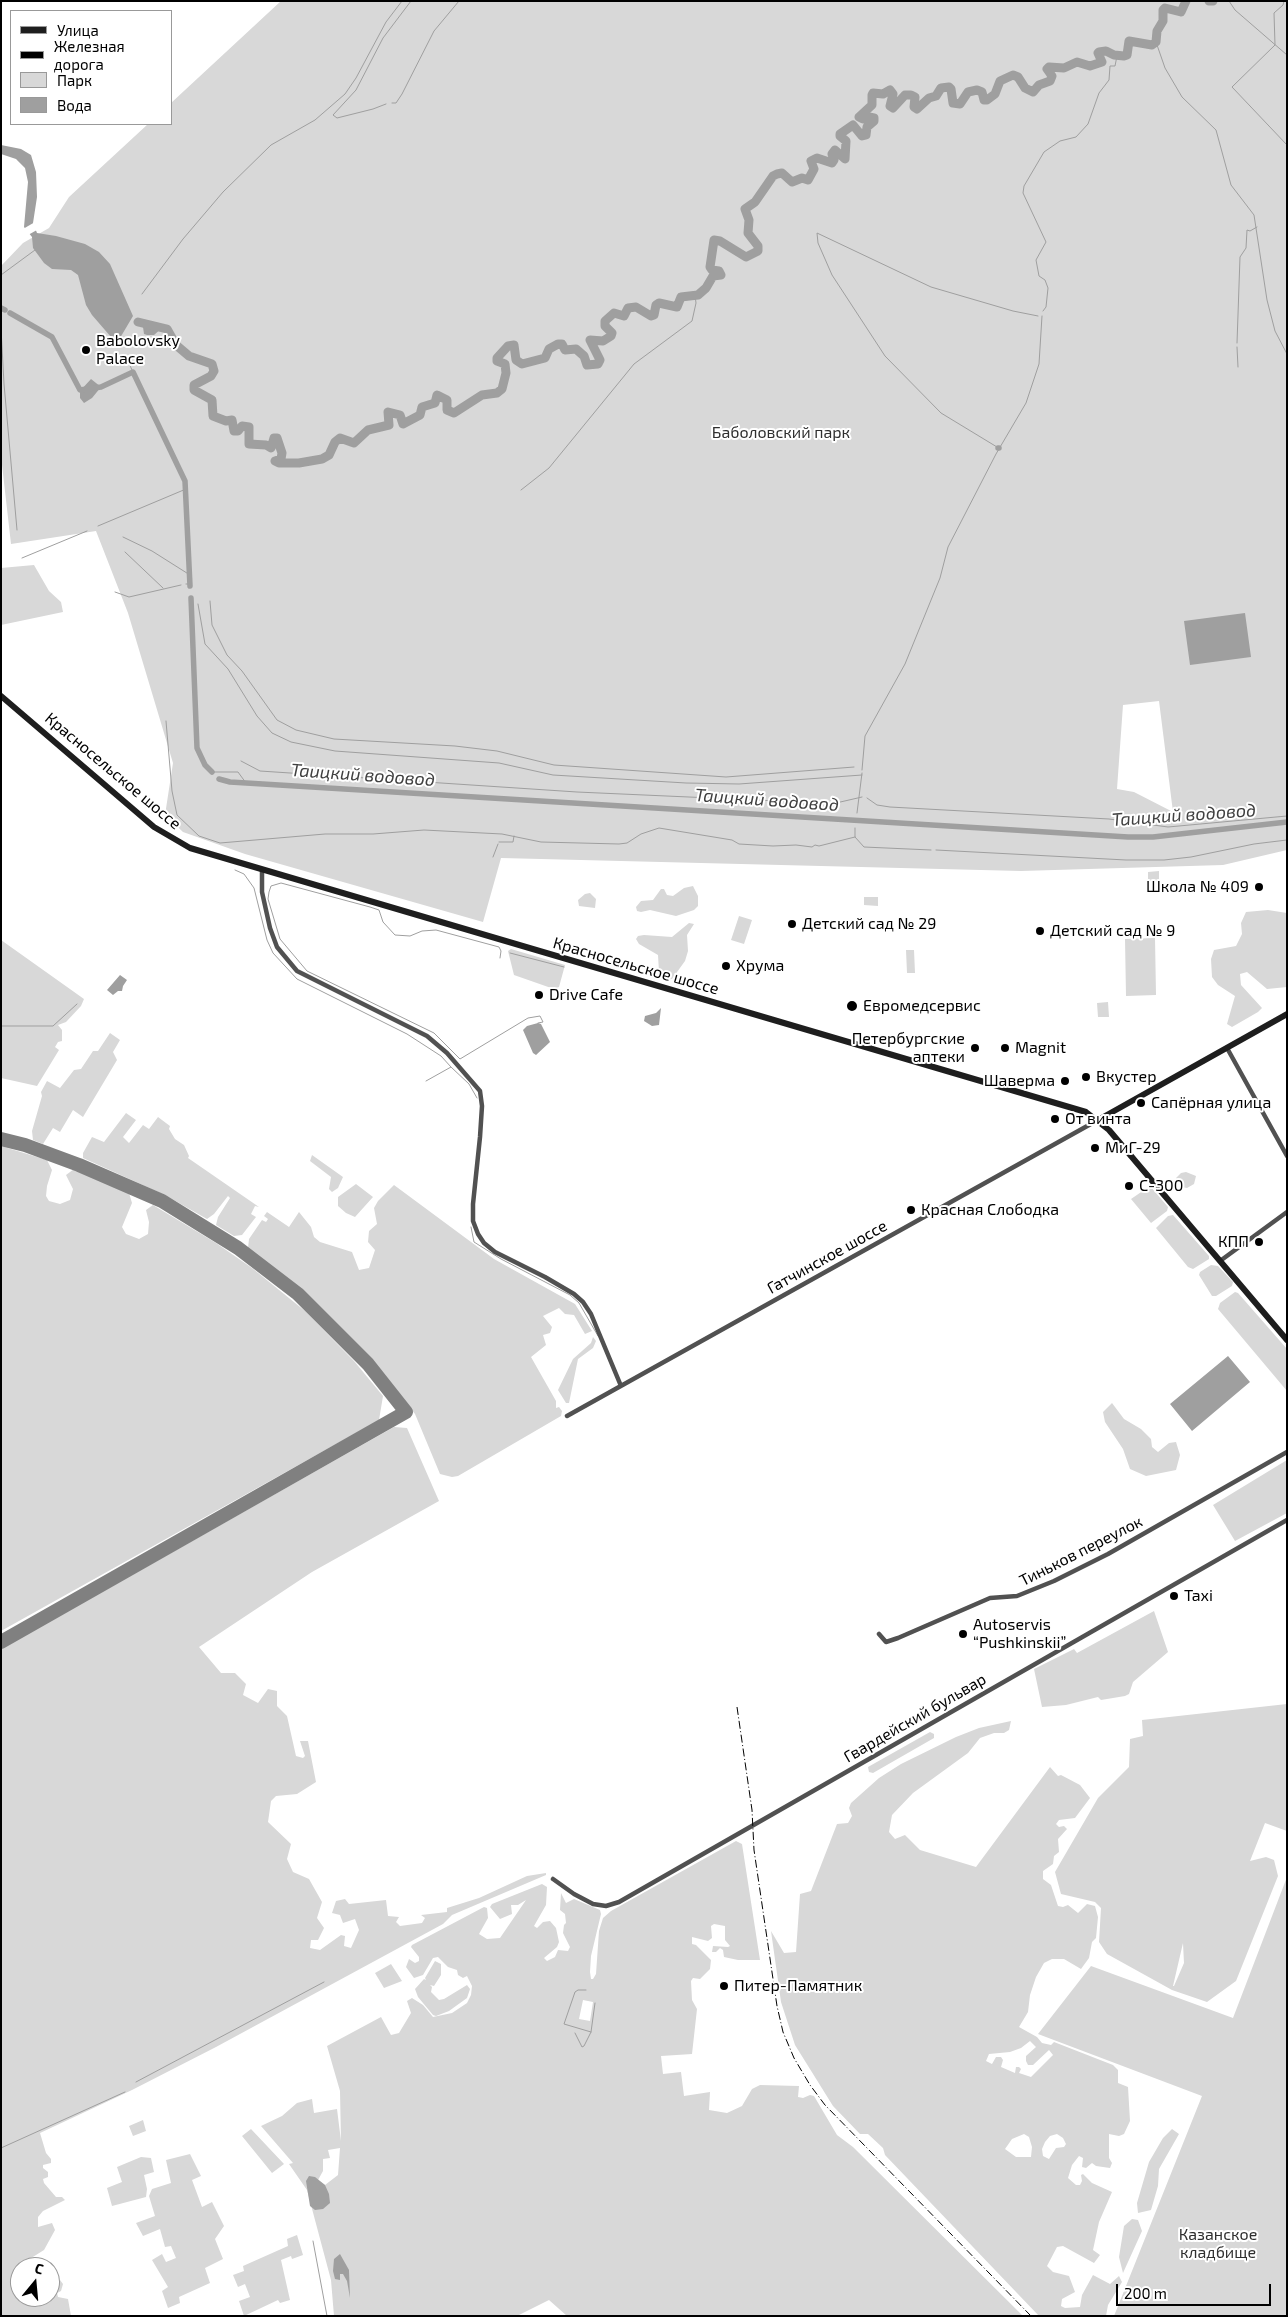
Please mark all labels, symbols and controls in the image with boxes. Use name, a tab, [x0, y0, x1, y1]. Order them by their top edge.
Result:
legend	[10, 10, 172, 125]
text: Улица	[57, 21, 99, 39]
text: Железная дорога	[54, 37, 125, 73]
text: Парк	[57, 71, 92, 89]
text: Вода	[57, 96, 92, 114]
place label: Babolovsky Palace	[96, 331, 180, 369]
marker: Babolovsky Palace	[80, 344, 92, 356]
park label: Баболовский парк	[712, 423, 850, 443]
street label: Красносельское шоссе	[41, 708, 185, 834]
water label: Таицкий водовод	[290, 759, 436, 791]
water label: Таицкий водовод	[694, 784, 840, 816]
water label: Таицкий водовод	[1111, 799, 1257, 831]
place label: Школа № 409	[1146, 877, 1249, 897]
marker: Школа № 409	[1253, 881, 1265, 893]
place label: Детский сад № 29	[802, 914, 936, 934]
marker: Детский сад № 29	[786, 918, 798, 930]
place label: Детский сад № 9	[1050, 921, 1175, 941]
marker: Детский сад № 9	[1034, 925, 1046, 937]
street label: Красносельское шоссе	[551, 933, 721, 999]
place label: Хрума	[736, 956, 784, 976]
marker: Хрума	[720, 960, 732, 972]
place label: Drive Cafe	[549, 985, 623, 1005]
marker: Drive Cafe	[533, 989, 545, 1001]
place label: Евромедсервис	[863, 996, 981, 1016]
marker: Евромедсервис	[845, 999, 859, 1013]
place label: Петербургские аптеки	[852, 1029, 965, 1067]
place label: Magnit	[1015, 1038, 1066, 1058]
marker: Петербургские аптеки	[969, 1042, 981, 1054]
marker: Magnit	[999, 1042, 1011, 1054]
place label: Вкустер	[1096, 1067, 1156, 1087]
place label: Шаверма	[984, 1071, 1055, 1091]
marker: Вкустер	[1080, 1071, 1092, 1083]
marker: Шаверма	[1059, 1075, 1071, 1087]
place label: Сапёрная улица	[1151, 1093, 1271, 1113]
marker: Сапёрная улица	[1135, 1097, 1147, 1109]
place label: От винта	[1065, 1109, 1131, 1129]
marker: От винта	[1049, 1113, 1061, 1125]
place label: МиГ-29	[1105, 1138, 1161, 1158]
marker: МиГ-29	[1089, 1142, 1101, 1154]
place label: С-300	[1139, 1176, 1183, 1196]
marker: С-300	[1123, 1180, 1135, 1192]
place label: Красная Слободка	[921, 1200, 1059, 1220]
marker: Красная Слободка	[905, 1204, 917, 1216]
street label: Гатчинское шоссе	[764, 1216, 890, 1298]
place label: КПП	[1218, 1232, 1249, 1252]
marker: КПП	[1253, 1236, 1265, 1248]
street label: Тиньков переулок	[1016, 1512, 1146, 1590]
place label: Taxi	[1184, 1586, 1213, 1606]
marker: Taxi	[1168, 1590, 1180, 1602]
place label: Autoservis “Pushkinskii”	[973, 1615, 1066, 1653]
marker: Autoservis “Pushkinskii”	[957, 1628, 969, 1640]
street label: Гвардейский бульвар	[840, 1669, 990, 1767]
place label: Питер-Памятник	[734, 1976, 862, 1996]
marker: Питер-Памятник	[718, 1980, 730, 1992]
park label: Казанское кладбище	[1179, 2225, 1257, 2263]
north arrow	[10, 2257, 60, 2307]
text: С	[33, 2259, 46, 2277]
scale bar	[1118, 2274, 1273, 2306]
text: 200 m	[1124, 2284, 1167, 2302]

